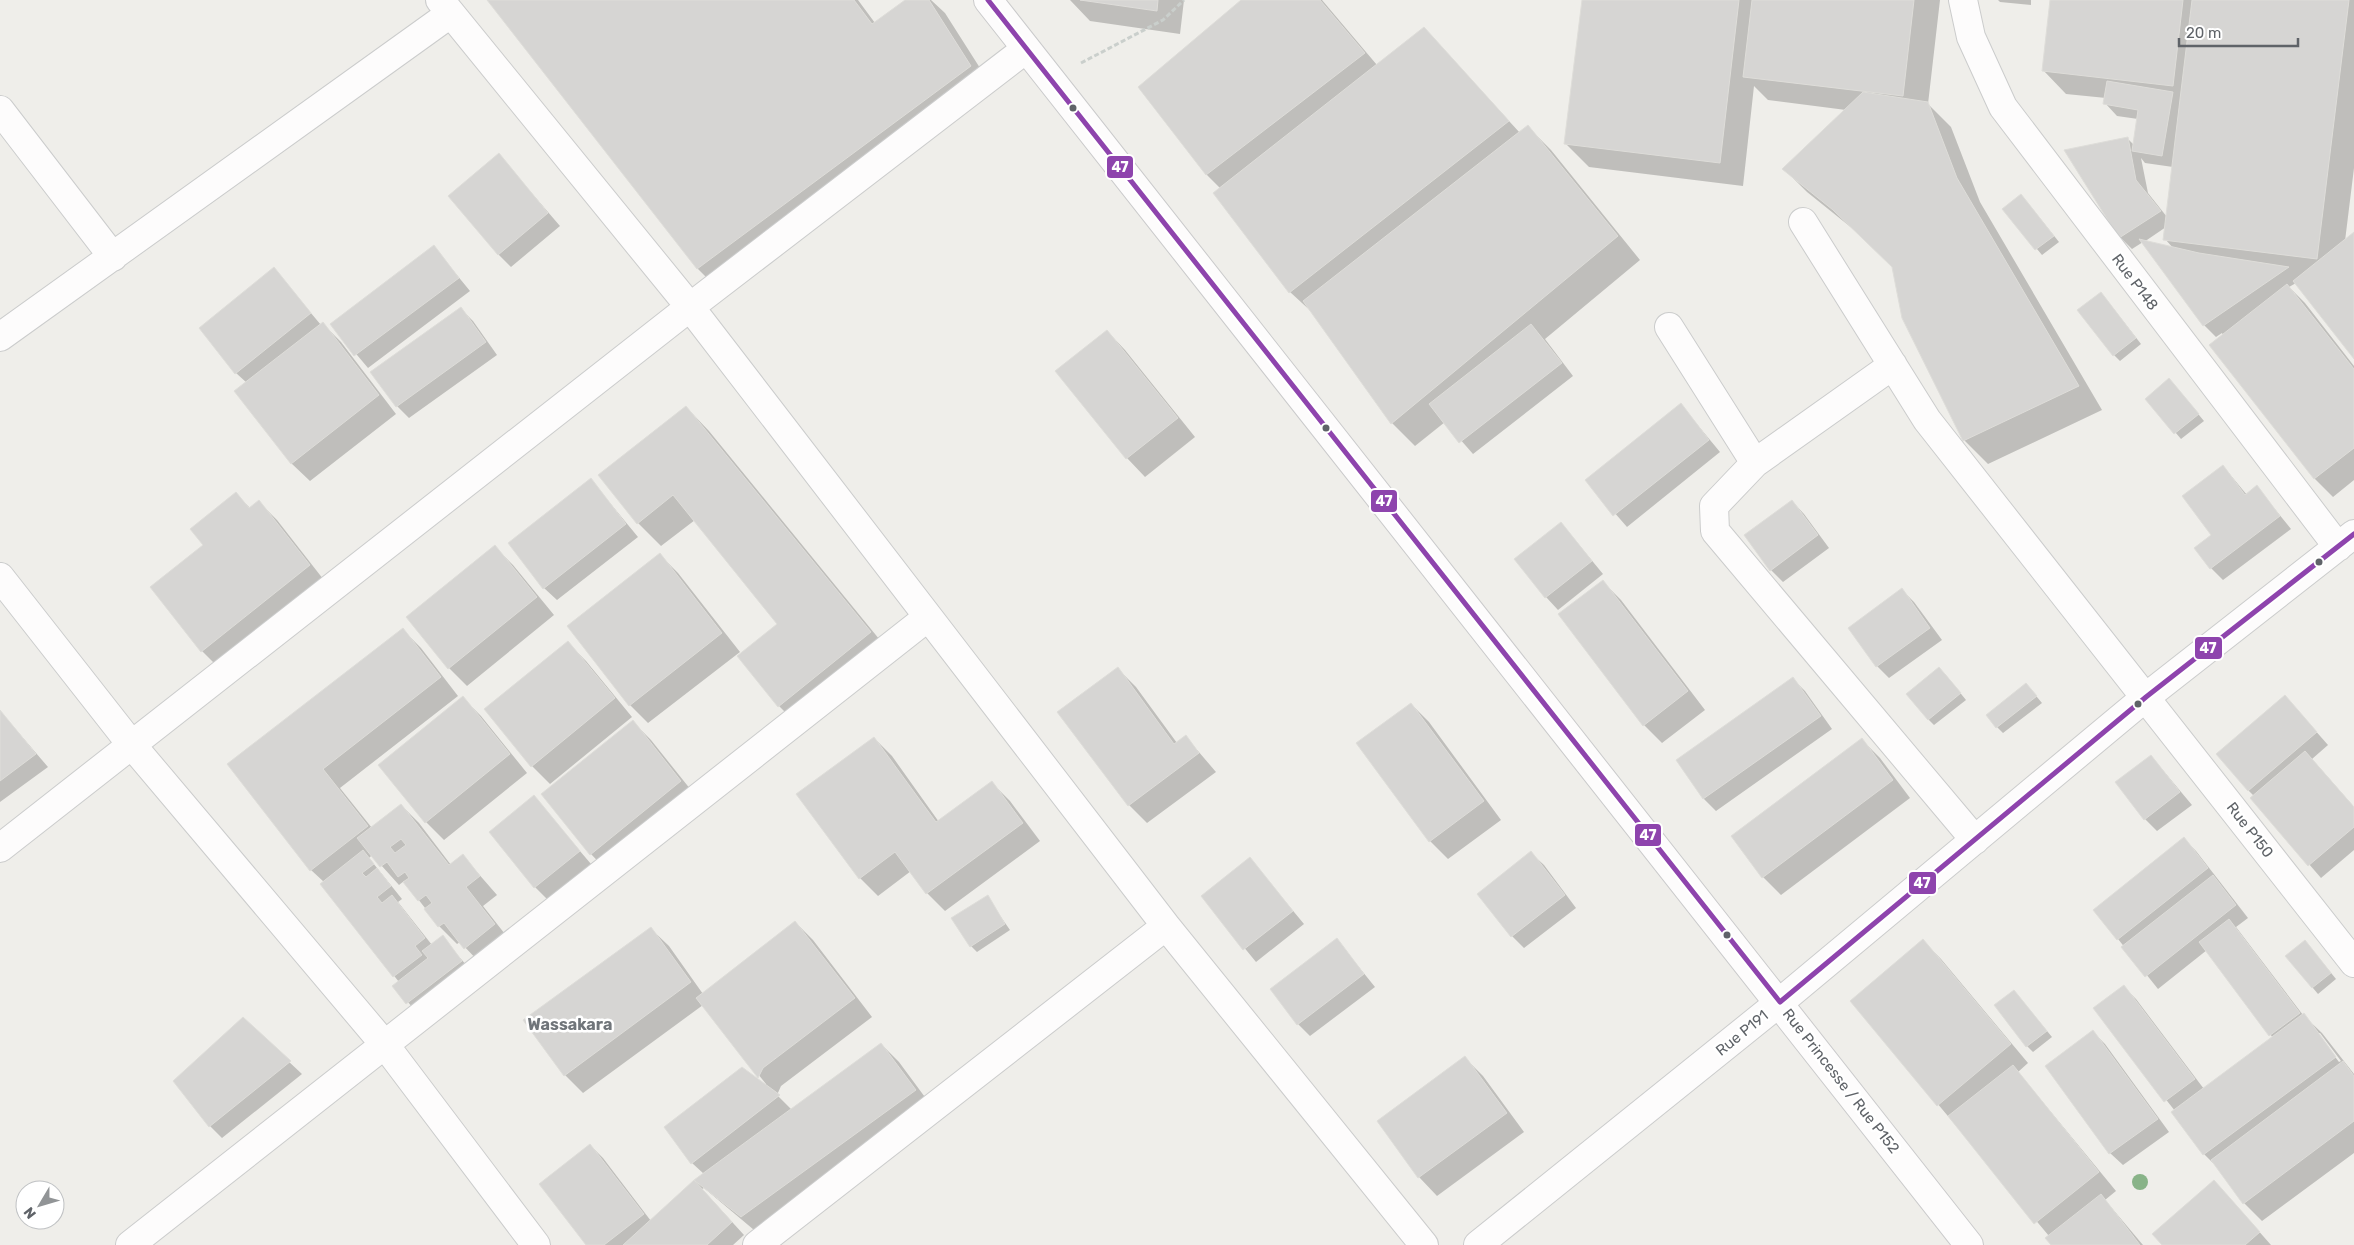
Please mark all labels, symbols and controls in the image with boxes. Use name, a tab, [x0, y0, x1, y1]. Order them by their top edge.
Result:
scale bar	[2179, 15, 2298, 47]
text: 20 m	[2186, 24, 2221, 42]
unlabelled marker	[1068, 103, 1078, 113]
line badge: 47	[1106, 155, 1134, 179]
text: 47	[1111, 159, 1129, 176]
street label: Rue P148	[2108, 250, 2162, 314]
unlabelled marker	[1321, 423, 1331, 433]
line badge: 47	[1370, 489, 1398, 513]
text: 47	[1375, 493, 1393, 510]
unlabelled marker	[2314, 557, 2324, 567]
line badge: 47	[2194, 636, 2223, 660]
text: 47	[2199, 640, 2217, 657]
unlabelled marker	[2133, 699, 2143, 709]
street label: Rue P150	[2223, 799, 2277, 861]
line badge: 47	[1634, 823, 1662, 847]
text: 47	[1639, 827, 1657, 844]
line badge: 47	[1908, 871, 1937, 895]
text: 47	[1913, 875, 1931, 892]
unlabelled marker	[1722, 930, 1732, 940]
street label: Rue Princesse / Rue P152	[1779, 1005, 1903, 1157]
street label: Rue P191	[1712, 1006, 1772, 1060]
district label: Wassakara	[528, 1015, 612, 1034]
north arrow	[15, 1180, 65, 1230]
text: N	[20, 1203, 40, 1222]

